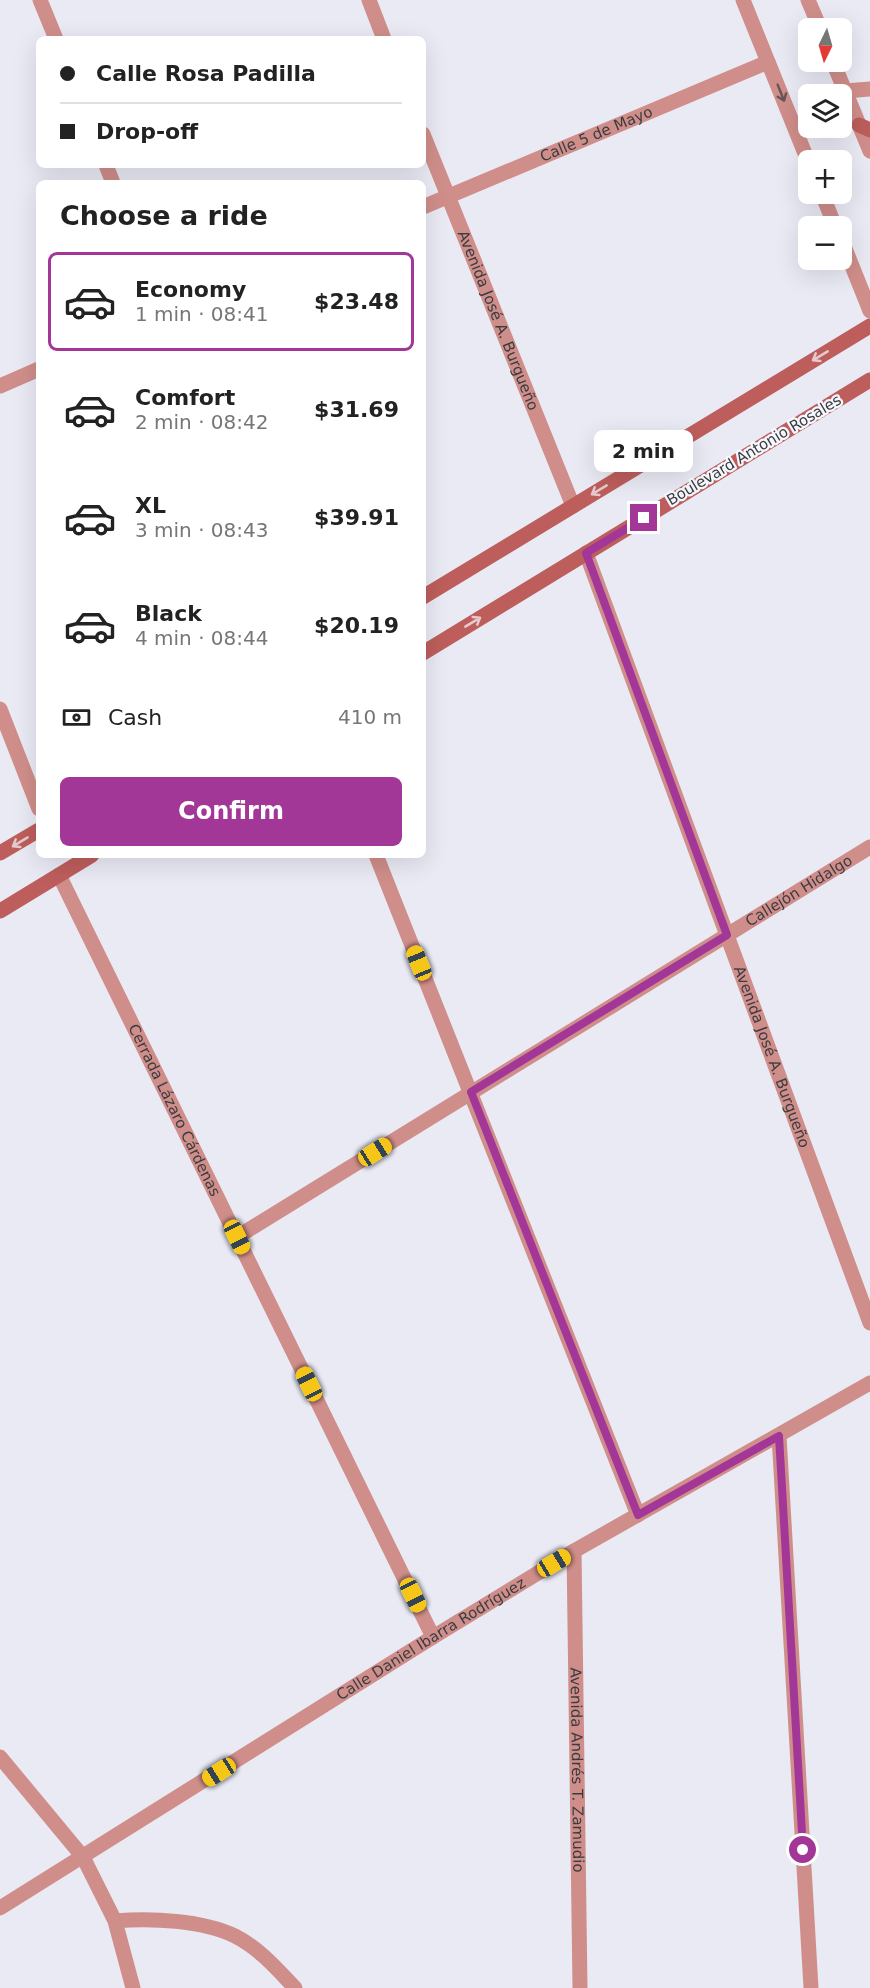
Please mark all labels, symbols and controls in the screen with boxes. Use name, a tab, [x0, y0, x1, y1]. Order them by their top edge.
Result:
north arrow	[798, 18, 852, 72]
map controls	[798, 18, 852, 270]
text: Calle Rosa Padilla	[96, 61, 316, 86]
one-way arrow	[776, 83, 787, 102]
button: layers	[798, 84, 852, 138]
street label: Calle 5 de Mayo	[537, 103, 655, 166]
text: Drop-off	[96, 119, 198, 144]
button: +	[798, 150, 852, 204]
text: Choose a ride	[60, 200, 268, 231]
button: −	[798, 216, 852, 270]
street label: Avenida José A. Burgueño	[454, 228, 543, 413]
icon: car	[63, 275, 117, 329]
text: Economy	[135, 277, 246, 302]
text: $23.48	[314, 289, 399, 314]
text: 1 min · 08:41	[135, 302, 269, 326]
one-way arrow	[812, 351, 829, 363]
icon: car	[63, 383, 117, 437]
text: Comfort	[135, 385, 235, 410]
street label: Boulevard Antonio Rosales	[664, 391, 845, 509]
text: $31.69	[314, 397, 399, 422]
text: 2 min · 08:42	[135, 410, 269, 434]
callout: 2 min	[594, 431, 694, 473]
text: 2 min	[612, 439, 675, 463]
one-way arrow	[591, 484, 608, 496]
icon: car	[63, 491, 117, 545]
text: XL	[135, 493, 166, 518]
route end	[630, 504, 657, 531]
text: $39.91	[314, 505, 399, 530]
text: 3 min · 08:43	[135, 518, 269, 542]
icon: car	[63, 599, 117, 653]
text: Black	[135, 601, 202, 626]
text: $20.19	[314, 613, 399, 638]
one-way arrow	[464, 616, 481, 628]
text: 4 min · 08:44	[135, 626, 269, 650]
icon: cash	[60, 701, 93, 734]
text: Cash	[108, 705, 162, 730]
text: 410 m	[338, 705, 402, 729]
button: Confirm	[60, 777, 402, 846]
one-way arrow	[11, 835, 28, 848]
street label: Callejón Hidalgo	[742, 851, 856, 930]
car	[404, 943, 434, 983]
street label: Avenida José A. Burgueño	[730, 963, 814, 1150]
street label: Cerrada Lázaro Cárdenas	[125, 1021, 224, 1200]
car	[355, 1135, 395, 1169]
car	[221, 1217, 253, 1257]
car	[293, 1364, 325, 1404]
car	[534, 1546, 574, 1580]
street label: Calle Daniel Ibarra Rodríguez	[333, 1574, 529, 1704]
car	[397, 1575, 429, 1615]
street label: Avenida Andrés T. Zamudio	[567, 1667, 587, 1873]
car	[199, 1755, 239, 1789]
route start	[789, 1836, 816, 1863]

